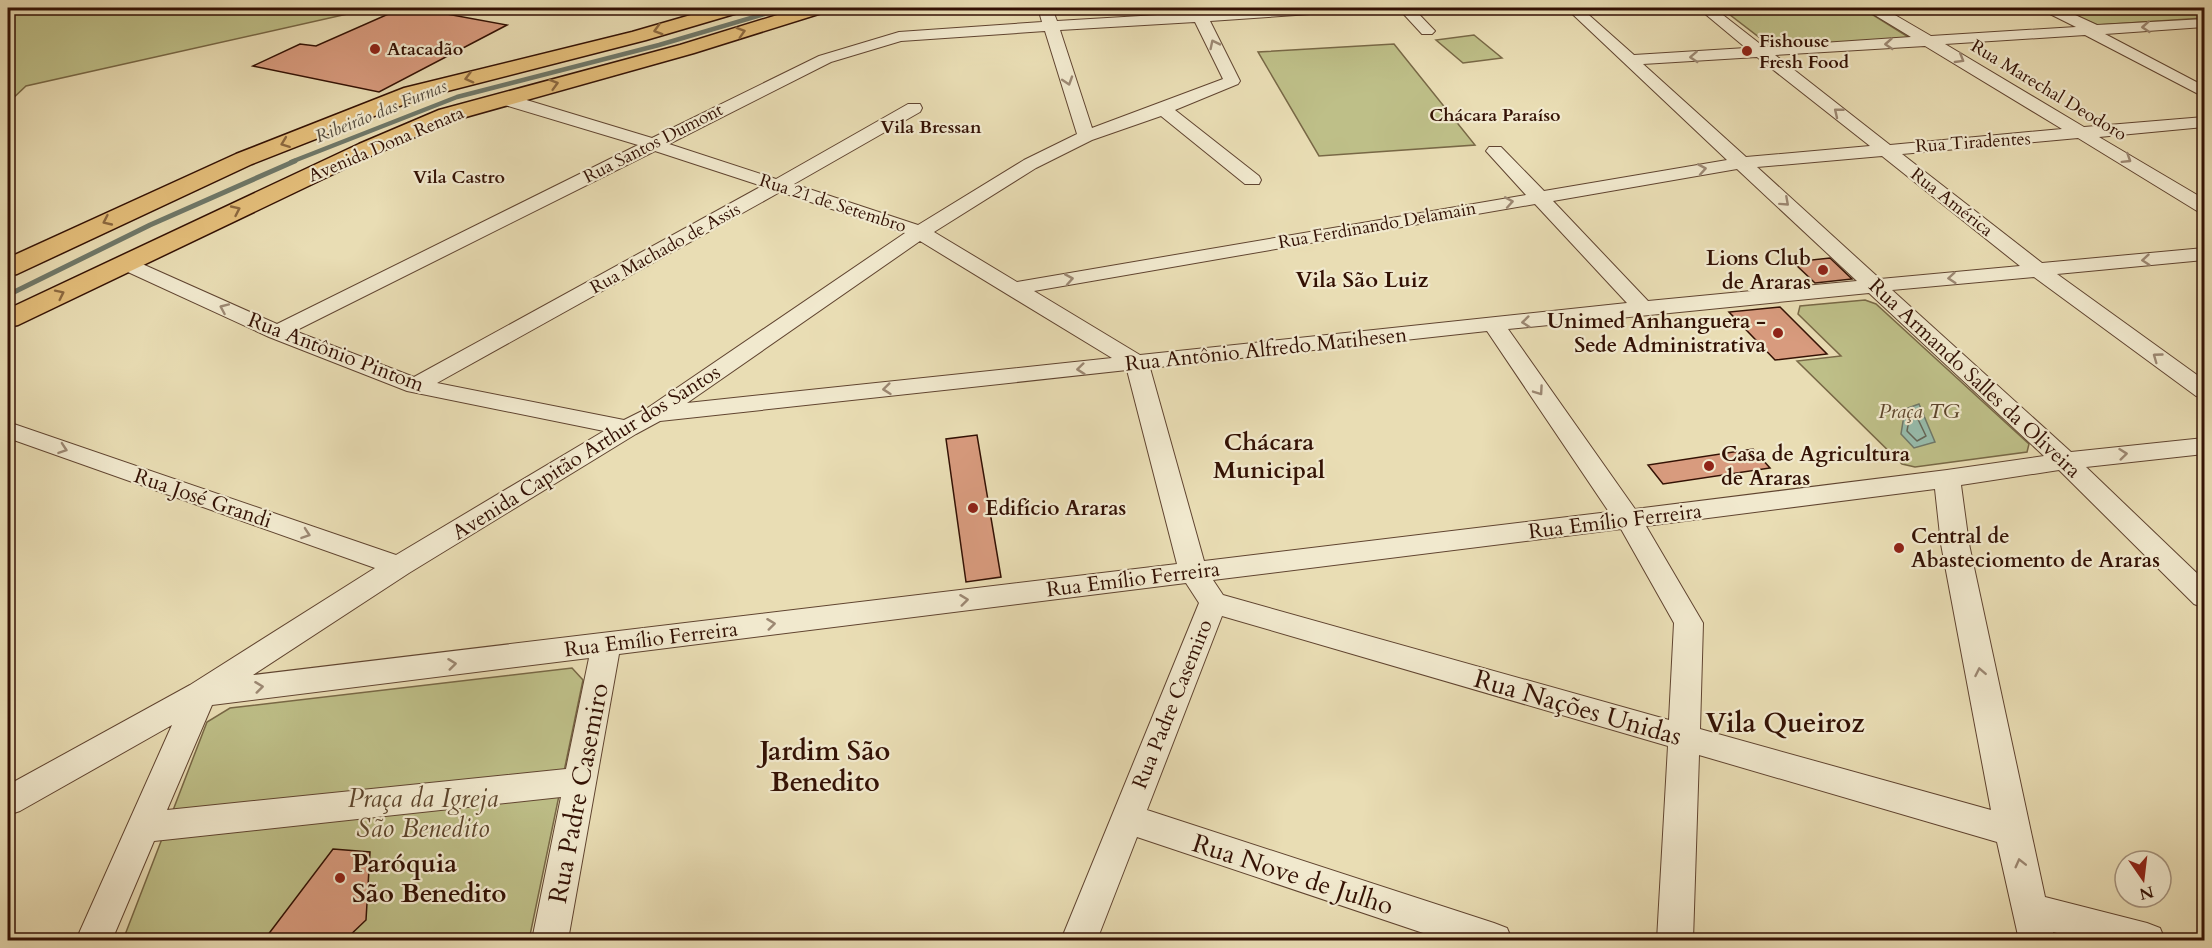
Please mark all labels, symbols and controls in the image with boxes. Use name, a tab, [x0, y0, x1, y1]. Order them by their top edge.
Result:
one-way arrow	[2142, 20, 2151, 33]
one-way arrow	[653, 23, 664, 35]
one-way arrow	[735, 26, 746, 39]
place label: Fishouse Fresh Food	[1759, 29, 1850, 75]
street label: Rua Marechal Deodoro	[1966, 34, 2132, 147]
place label: Atacadão	[387, 37, 463, 62]
one-way arrow	[1884, 37, 1893, 50]
one-way arrow	[1210, 40, 1221, 50]
marker: Atacadão	[368, 42, 382, 56]
marker: Fishouse Fresh Food	[1740, 44, 1754, 58]
one-way arrow	[1690, 50, 1699, 63]
one-way arrow	[1954, 51, 1964, 63]
one-way arrow	[464, 71, 474, 84]
water label: Ribeirão das Furnas	[312, 74, 451, 149]
one-way arrow	[1061, 75, 1073, 86]
one-way arrow	[548, 79, 558, 91]
street label: Rua Santos Dumont	[579, 97, 728, 189]
street label: Avenida Dona Renata	[304, 100, 468, 189]
district label: Chácara Paraíso	[1429, 103, 1561, 128]
one-way arrow	[1834, 109, 1845, 120]
district label: Vila Bressan	[880, 115, 982, 140]
street label: Rua Tiradentes	[1915, 126, 2031, 159]
one-way arrow	[281, 135, 291, 148]
one-way arrow	[2121, 152, 2131, 164]
street label: Rua América	[1905, 162, 1998, 243]
one-way arrow	[1697, 164, 1706, 176]
district label: Vila Castro	[413, 165, 505, 190]
street label: Rua 21 de Setembro	[756, 168, 910, 239]
one-way arrow	[1779, 195, 1789, 206]
street label: Rua Ferdinando Delamain	[1276, 196, 1479, 255]
one-way arrow	[1504, 196, 1514, 209]
street label: Rua Machado de Assis	[586, 197, 745, 300]
one-way arrow	[230, 206, 241, 218]
one-way arrow	[103, 214, 114, 226]
place label: Lions Club de Araras	[1706, 244, 1811, 297]
one-way arrow	[2142, 253, 2151, 266]
marker: Lions Club de Araras	[1816, 263, 1830, 277]
district label: Vila São Luiz	[1295, 265, 1429, 295]
one-way arrow	[1948, 271, 1957, 284]
street label: Rua Armando Salles da Oliveira	[1862, 272, 2087, 485]
one-way arrow	[1064, 273, 1074, 286]
one-way arrow	[54, 289, 65, 301]
one-way arrow	[219, 303, 230, 315]
street label: Rua Antônio Pintom	[244, 306, 428, 400]
place label: Unimed Anhanguera - Sede Administrativa	[1547, 307, 1767, 360]
one-way arrow	[1521, 315, 1530, 327]
street label: Rua Antônio Alfredo Matihesen	[1124, 320, 1409, 379]
marker: Unimed Anhanguera - Sede Administrativa	[1771, 326, 1785, 340]
one-way arrow	[2153, 353, 2164, 364]
street label: Avenida Capitão Arthur dos Santos	[447, 358, 726, 547]
one-way arrow	[1077, 362, 1086, 374]
one-way arrow	[883, 383, 892, 395]
one-way arrow	[1532, 384, 1543, 395]
park label: Praça TG	[1878, 397, 1960, 426]
district label: Chácara Municipal	[1213, 426, 1325, 487]
place label: Casa de Agricultura de Araras	[1721, 440, 1911, 493]
one-way arrow	[57, 441, 68, 454]
one-way arrow	[2119, 449, 2128, 461]
marker: Casa de Agricultura de Araras	[1702, 459, 1716, 473]
street label: Rua José Grandi	[130, 461, 276, 536]
place label: Edifício Araras	[985, 494, 1126, 523]
street label: Rua Emílio Ferreira	[1527, 496, 1704, 547]
marker: Edifício Araras	[966, 501, 980, 515]
place label: Central de Abasteciomento de Araras	[1911, 522, 2160, 575]
one-way arrow	[300, 526, 311, 539]
marker: Central de Abasteciomento de Araras	[1892, 541, 1906, 555]
street label: Rua Emílio Ferreira	[1045, 554, 1222, 605]
one-way arrow	[960, 594, 969, 607]
street label: Rua Emílio Ferreira	[563, 614, 740, 665]
street label: Rua Padre Casemiro	[1125, 615, 1220, 793]
one-way arrow	[766, 619, 775, 631]
one-way arrow	[448, 658, 457, 670]
street label: Rua Nações Unidas	[1470, 661, 1686, 754]
one-way arrow	[1975, 667, 1988, 677]
street label: Rua Padre Casemiro	[540, 680, 617, 906]
one-way arrow	[254, 681, 263, 694]
district label: Vila Queiroz	[1705, 705, 1865, 742]
district label: Jardim São Benedito	[756, 733, 890, 801]
park label: Praça da Igreja São Benedito	[348, 781, 499, 846]
street label: Rua Nove de Julho	[1188, 825, 1398, 923]
place label: Paróquia São Benedito	[352, 846, 506, 911]
north arrow	[2113, 849, 2173, 909]
one-way arrow	[2015, 858, 2028, 868]
marker: Paróquia São Benedito	[333, 871, 347, 885]
text: N	[2137, 880, 2156, 905]

